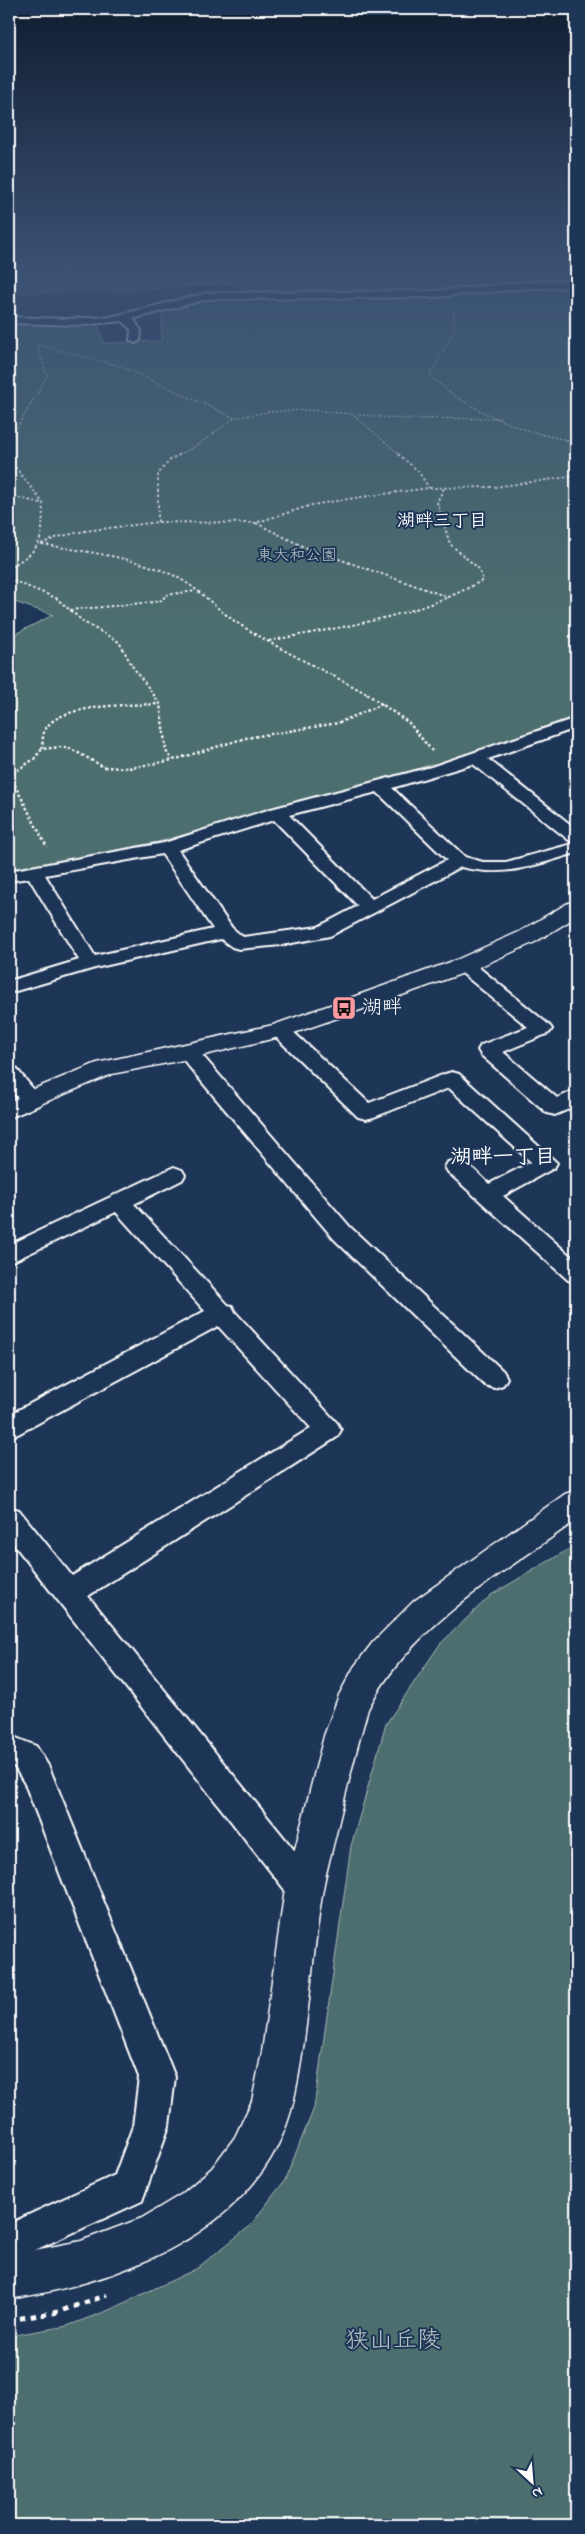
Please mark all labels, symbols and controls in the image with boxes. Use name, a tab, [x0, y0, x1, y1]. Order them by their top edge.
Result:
district label: 湖畔三丁目	[397, 509, 487, 535]
park label: 東大和公園	[257, 544, 337, 568]
place label: 湖畔	[362, 994, 402, 1023]
bus stop icon: 湖畔	[331, 995, 357, 1021]
district label: 湖畔一丁目	[451, 1143, 556, 1173]
park label: 狭山丘陵	[345, 2324, 441, 2359]
north arrow	[508, 2456, 558, 2506]
text: N	[528, 2481, 546, 2504]

